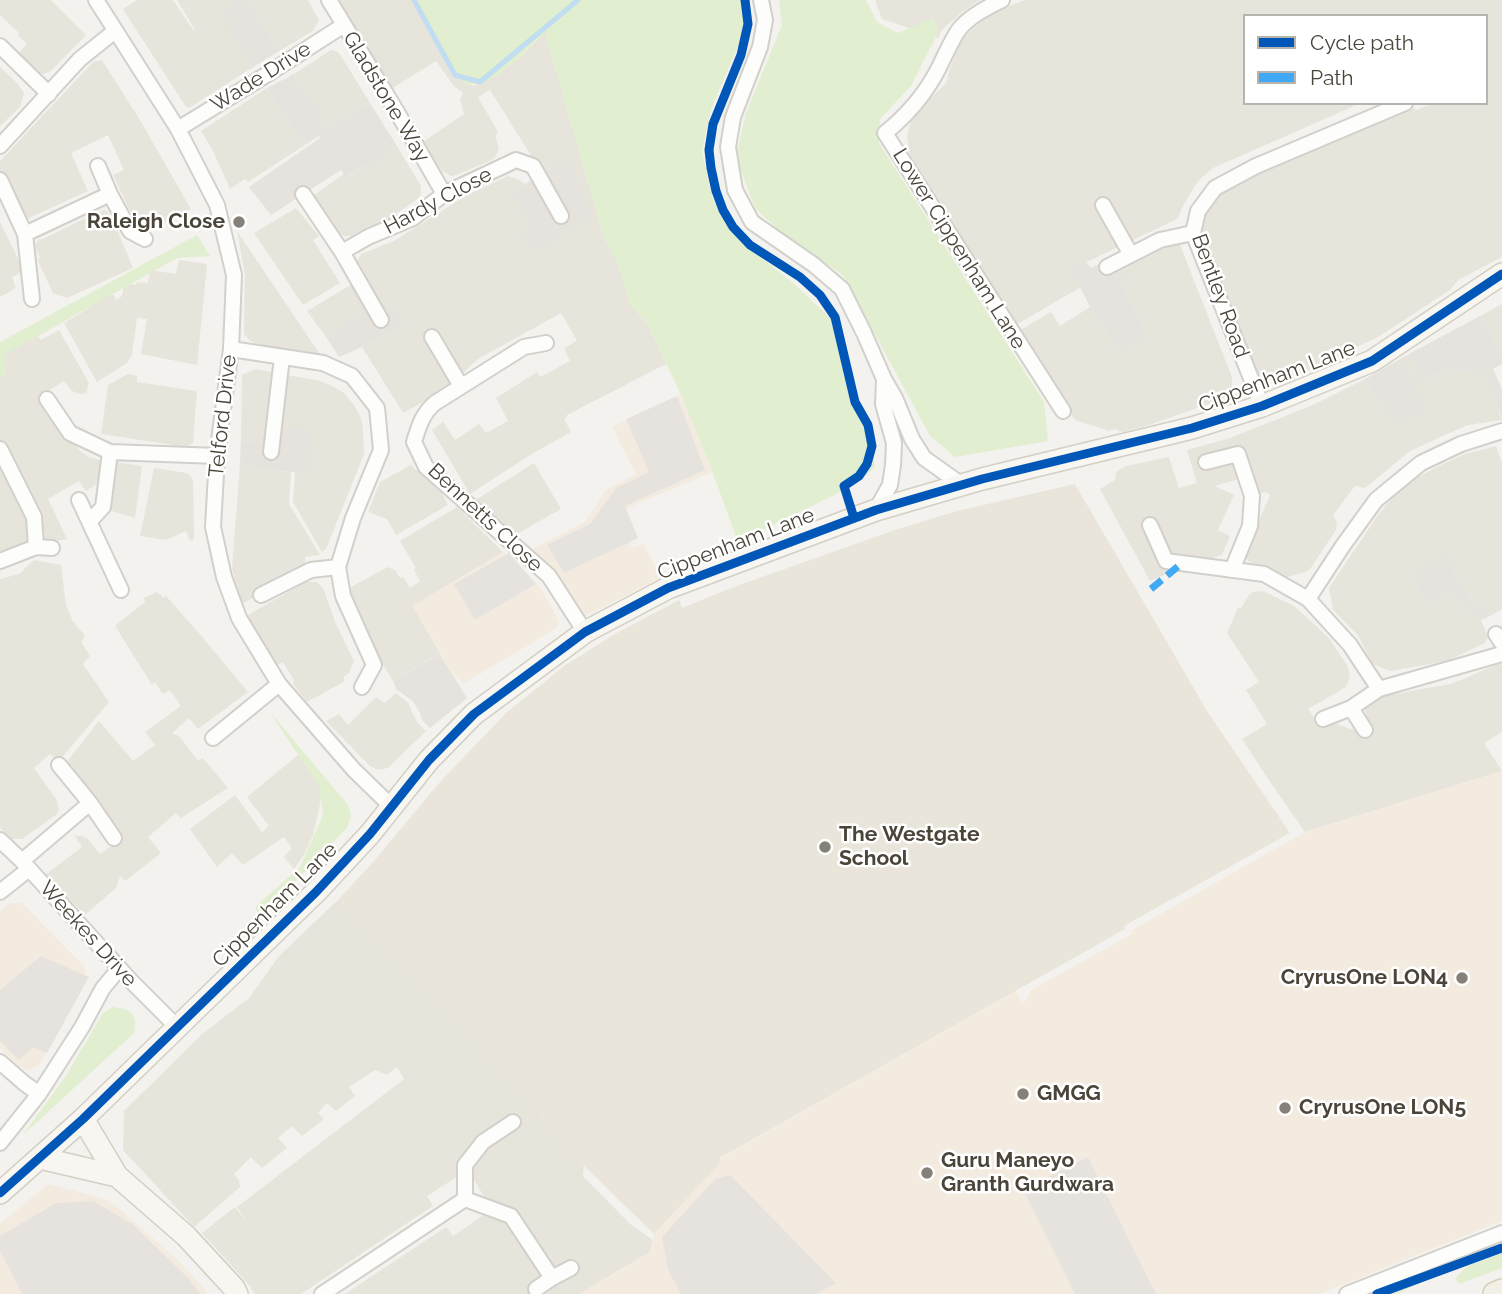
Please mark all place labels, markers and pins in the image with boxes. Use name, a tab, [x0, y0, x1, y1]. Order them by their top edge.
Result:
place label: Raleigh Close	[87, 209, 225, 235]
marker: Raleigh Close	[231, 214, 247, 230]
place label: The Westgate School	[839, 822, 980, 872]
marker: The Westgate School	[817, 839, 833, 855]
place label: CryrusOne LON4	[1281, 965, 1448, 991]
marker: CryrusOne LON4	[1454, 970, 1470, 986]
place label: GMGG	[1037, 1081, 1101, 1107]
marker: GMGG	[1015, 1086, 1031, 1102]
place label: CryrusOne LON5	[1299, 1095, 1466, 1121]
marker: CryrusOne LON5	[1277, 1100, 1293, 1116]
place label: Guru Maneyo Granth Gurdwara	[941, 1148, 1114, 1198]
marker: Guru Maneyo Granth Gurdwara	[919, 1165, 935, 1181]

